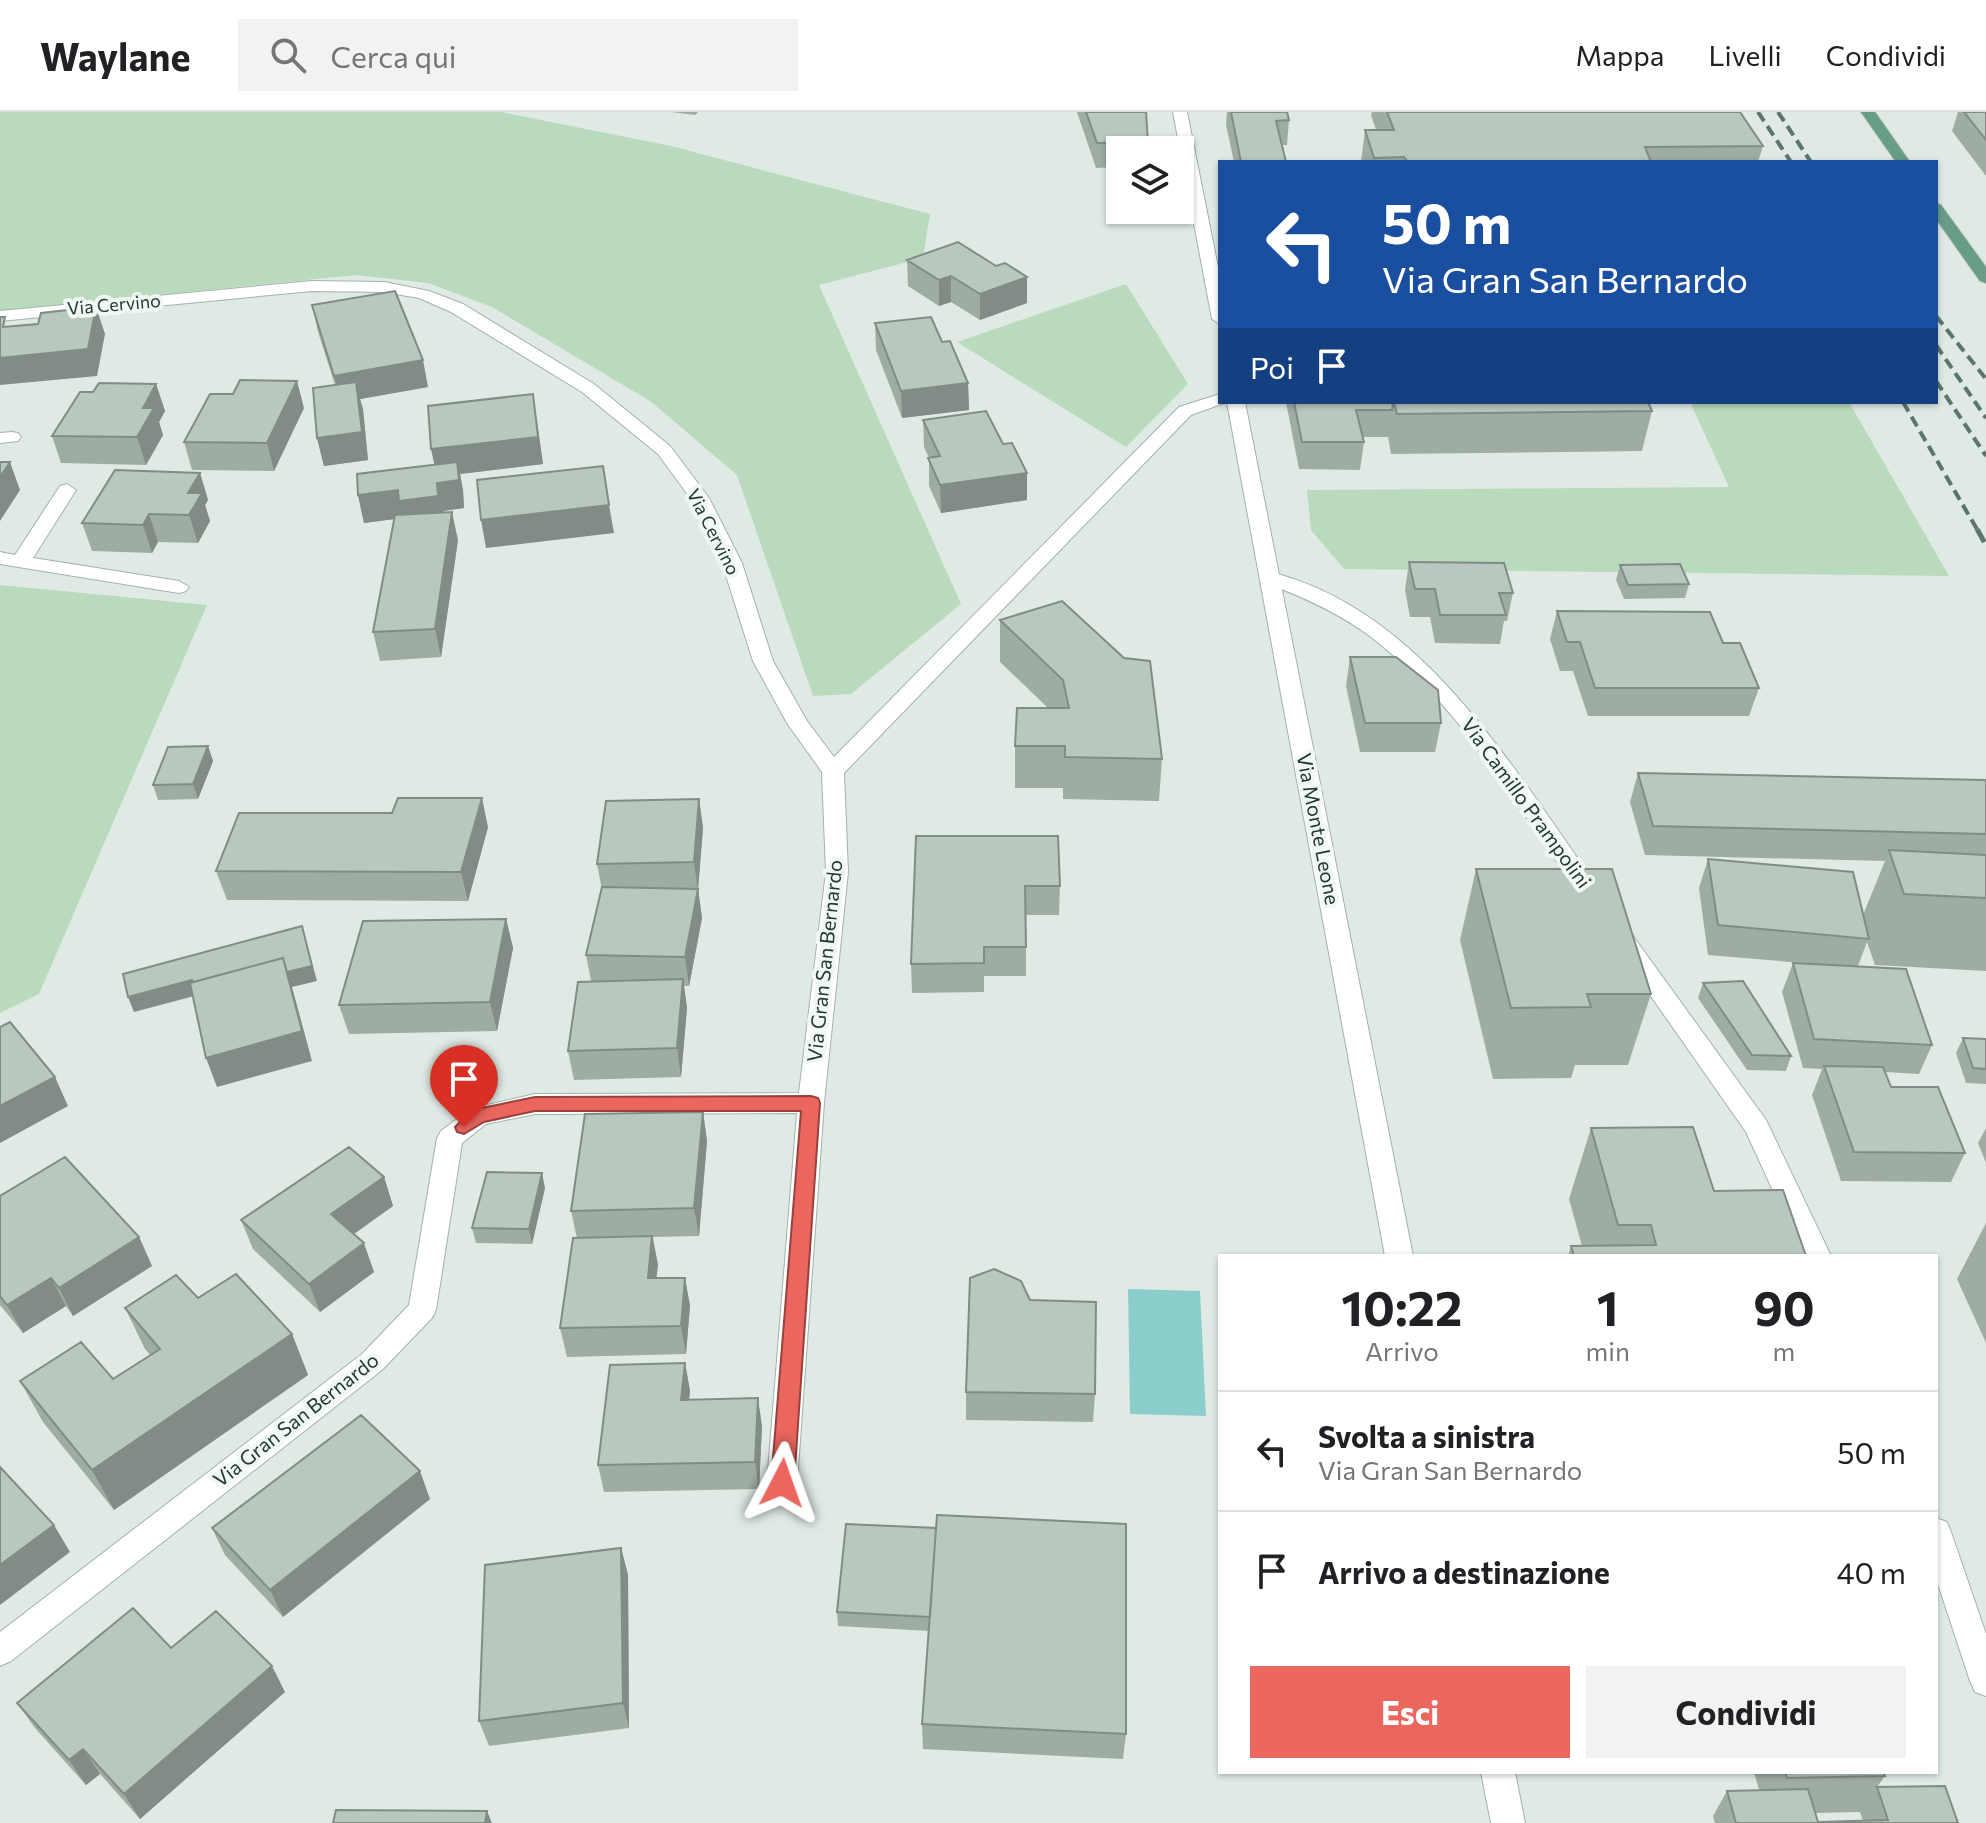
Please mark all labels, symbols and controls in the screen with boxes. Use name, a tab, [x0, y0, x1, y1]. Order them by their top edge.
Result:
search box	[238, 19, 798, 91]
text: Waylane	[40, 32, 190, 79]
icon: search	[266, 33, 310, 77]
text: Cerca qui	[330, 37, 457, 74]
text: Mappa	[1576, 38, 1664, 72]
text: Livelli	[1708, 38, 1782, 72]
text: Condividi	[1826, 38, 1946, 72]
map controls	[1106, 136, 1194, 224]
button: layers	[1106, 136, 1194, 224]
text: 50 m	[1382, 187, 1511, 256]
icon: left	[1250, 192, 1354, 296]
text: Via Gran San Bernardo	[1382, 256, 1748, 300]
street label: Via Cervino	[66, 289, 162, 319]
icon: arrive	[1310, 344, 1354, 388]
text: Poi	[1250, 348, 1294, 385]
street label: Via Cervino	[683, 485, 745, 578]
street label: Via Camillo Prampolini	[1457, 713, 1597, 892]
street label: Via Monte Leone	[1293, 751, 1345, 907]
street label: Via Gran San Bernardo	[801, 859, 847, 1063]
pin	[430, 1045, 498, 1127]
icon: arrive	[442, 1057, 486, 1101]
text: 10:22	[1341, 1277, 1462, 1336]
text: 1	[1597, 1277, 1619, 1336]
text: 90	[1753, 1277, 1815, 1336]
text: Arrivo	[1365, 1335, 1439, 1366]
text: min	[1586, 1335, 1630, 1366]
text: m	[1773, 1335, 1795, 1366]
street label: Via Gran San Bernardo	[208, 1347, 383, 1491]
text: Svolta a sinistra	[1318, 1417, 1535, 1454]
icon: left	[1250, 1429, 1294, 1473]
text: 50 m	[1837, 1433, 1906, 1470]
position arrow	[740, 1441, 824, 1525]
text: Via Gran San Bernardo	[1318, 1454, 1582, 1485]
icon: arrive	[1250, 1549, 1294, 1593]
text: Arrivo a destinazione	[1318, 1553, 1610, 1590]
text: 40 m	[1837, 1553, 1906, 1590]
button: Esci	[1250, 1666, 1570, 1758]
button: Condividi	[1586, 1666, 1906, 1758]

